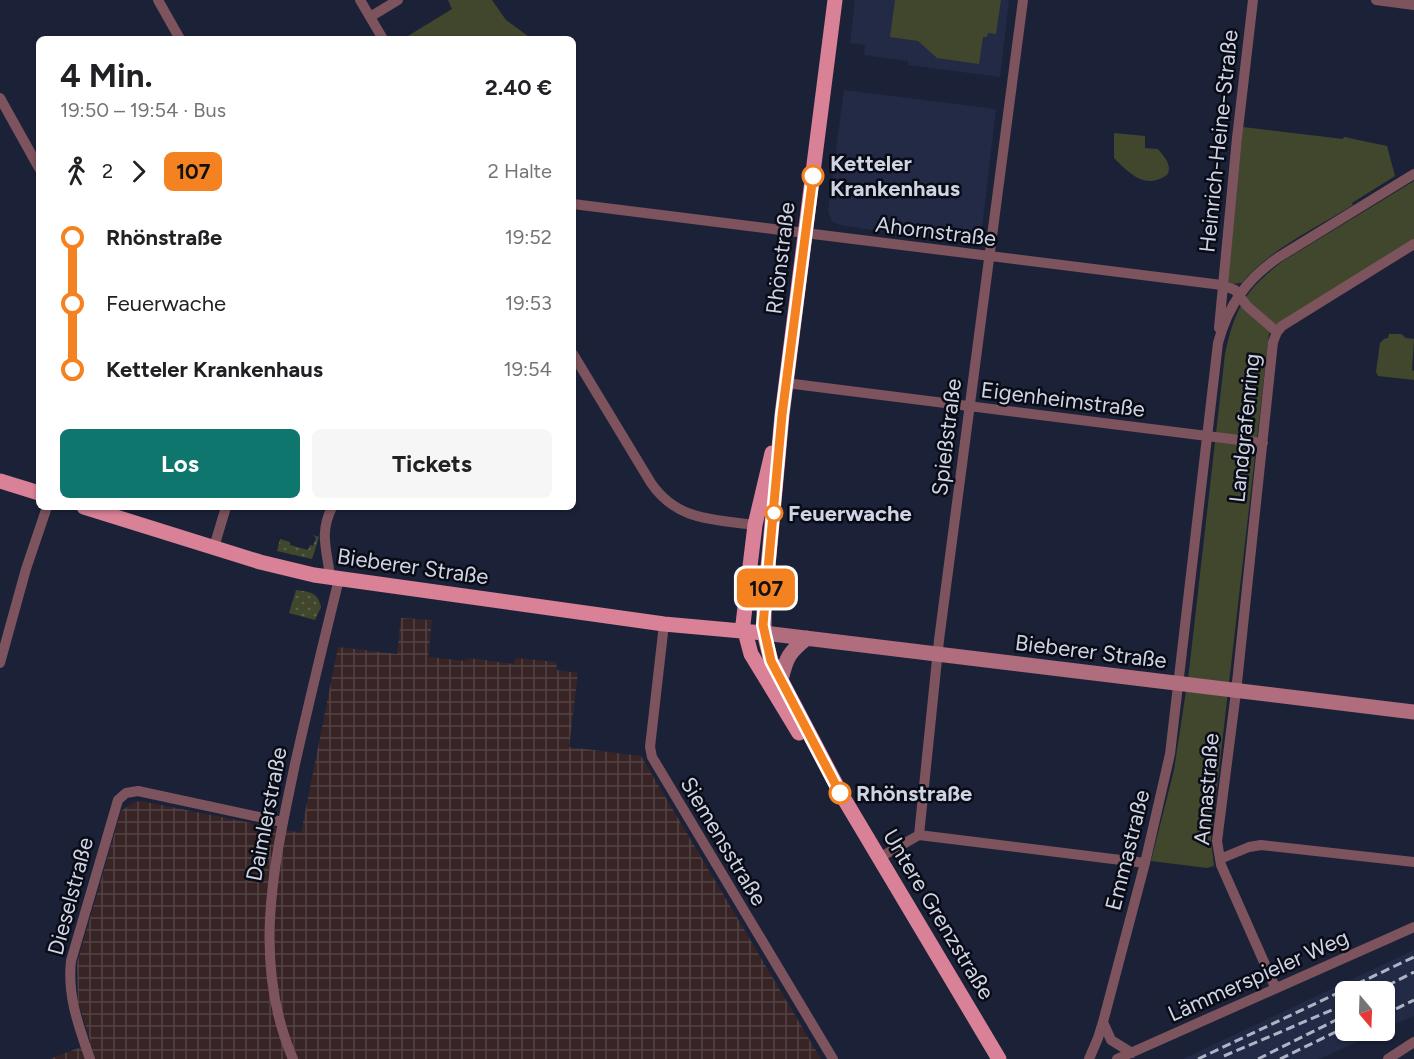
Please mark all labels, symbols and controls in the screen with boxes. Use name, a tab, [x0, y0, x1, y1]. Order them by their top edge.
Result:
street label: Heinrich-Heine-Straße	[1193, 28, 1244, 254]
text: 4 Min.	[60, 56, 153, 95]
text: 2.40 €	[485, 74, 552, 101]
text: 19:50 – 19:54 · Bus	[60, 98, 226, 122]
place label: Ketteler Krankenhaus	[830, 150, 960, 202]
icon: walk	[60, 155, 93, 188]
icon: forward	[122, 155, 155, 188]
text: 2	[102, 159, 113, 183]
text: 107	[176, 159, 210, 184]
text: 2 Halte	[488, 159, 552, 183]
marker: Ketteler Krankenhaus	[802, 165, 824, 187]
street label: Rhönstraße	[760, 200, 801, 316]
street label: Ahornstraße	[874, 211, 998, 252]
text: Rhönstraße	[106, 224, 222, 251]
text: 19:52	[505, 225, 552, 249]
text: Feuerwache	[106, 290, 226, 317]
text: 19:53	[505, 291, 552, 315]
street label: Landgrafenring	[1223, 352, 1266, 504]
text: Ketteler Krankenhaus	[106, 356, 323, 383]
text: 19:54	[503, 357, 552, 381]
street label: Eigenheimstraße	[979, 376, 1147, 423]
street label: Spießstraße	[926, 377, 967, 497]
button: Los	[60, 429, 300, 498]
button: Tickets	[312, 429, 552, 498]
place label: Feuerwache	[788, 500, 912, 527]
marker: Feuerwache	[765, 504, 783, 522]
street label: Bieberer Straße	[335, 543, 490, 590]
line badge: 107	[732, 568, 801, 608]
text: 107	[749, 576, 783, 601]
street label: Bieberer Straße	[1014, 629, 1168, 674]
street label: Annastraße	[1188, 732, 1225, 846]
street label: Daimlerstraße	[240, 745, 293, 883]
street label: Siemensstraße	[675, 772, 773, 911]
place label: Rhönstraße	[856, 780, 972, 807]
marker: Rhönstraße	[829, 782, 851, 804]
street label: Emmastraße	[1099, 787, 1156, 913]
street label: Untere Grenzstraße	[877, 824, 1000, 1004]
street label: Dieselstraße	[42, 834, 99, 958]
street label: Lämmerspieler Weg	[1164, 924, 1353, 1027]
north arrow	[1335, 981, 1395, 1041]
map controls	[1335, 981, 1395, 1041]

